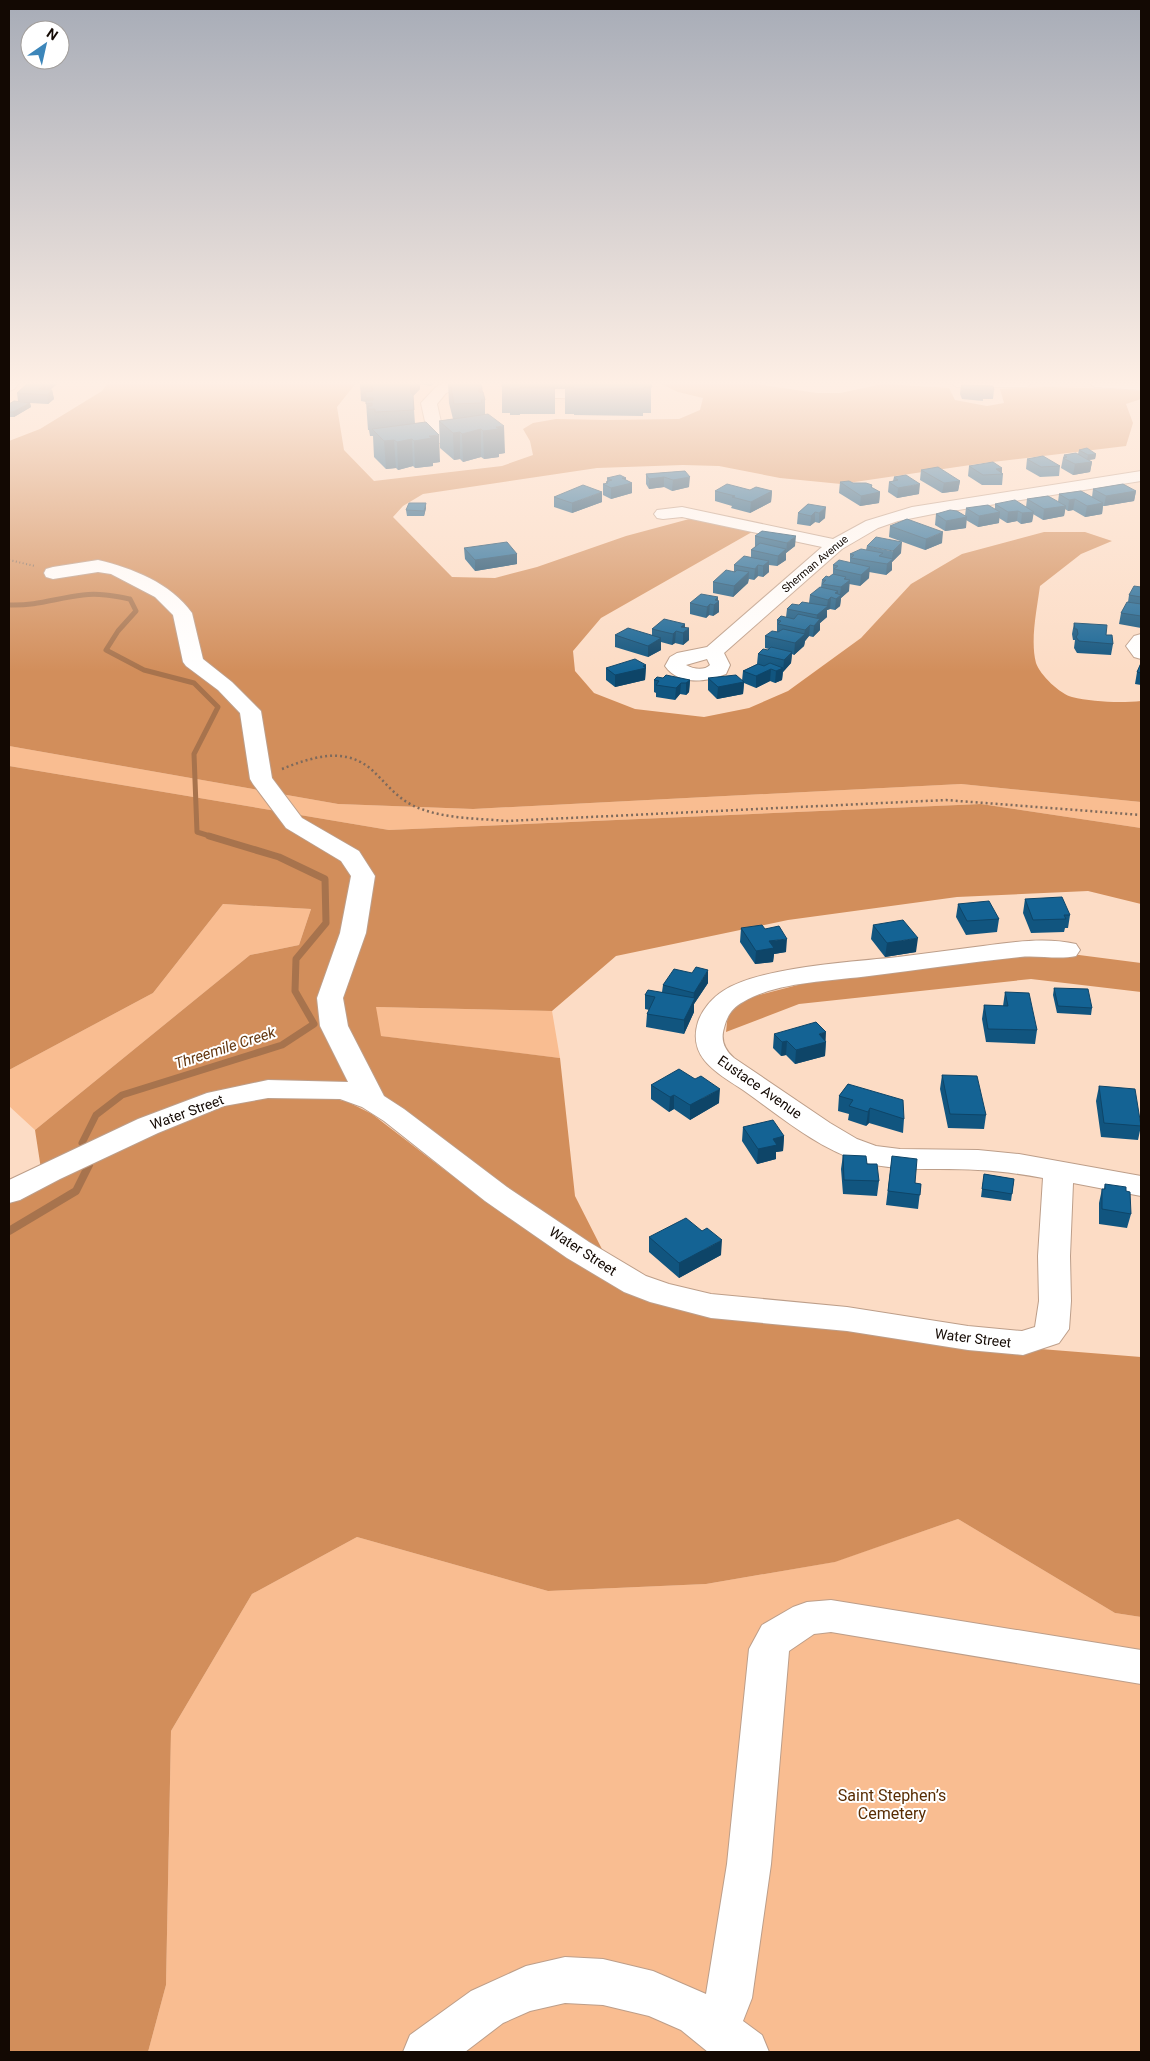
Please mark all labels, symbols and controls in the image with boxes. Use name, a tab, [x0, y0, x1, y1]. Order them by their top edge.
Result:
north arrow	[20, 20, 70, 70]
text: N	[44, 25, 61, 44]
street label: Sherman Avenue	[779, 532, 851, 596]
water label: Threemile Creek	[172, 1023, 278, 1073]
street label: Eustace Avenue	[715, 1052, 805, 1122]
street label: Water Street	[148, 1091, 226, 1133]
street label: Water Street	[546, 1223, 620, 1279]
street label: Water Street	[934, 1325, 1013, 1351]
park label: Saint Stephen’s Cemetery	[838, 1786, 946, 1823]

